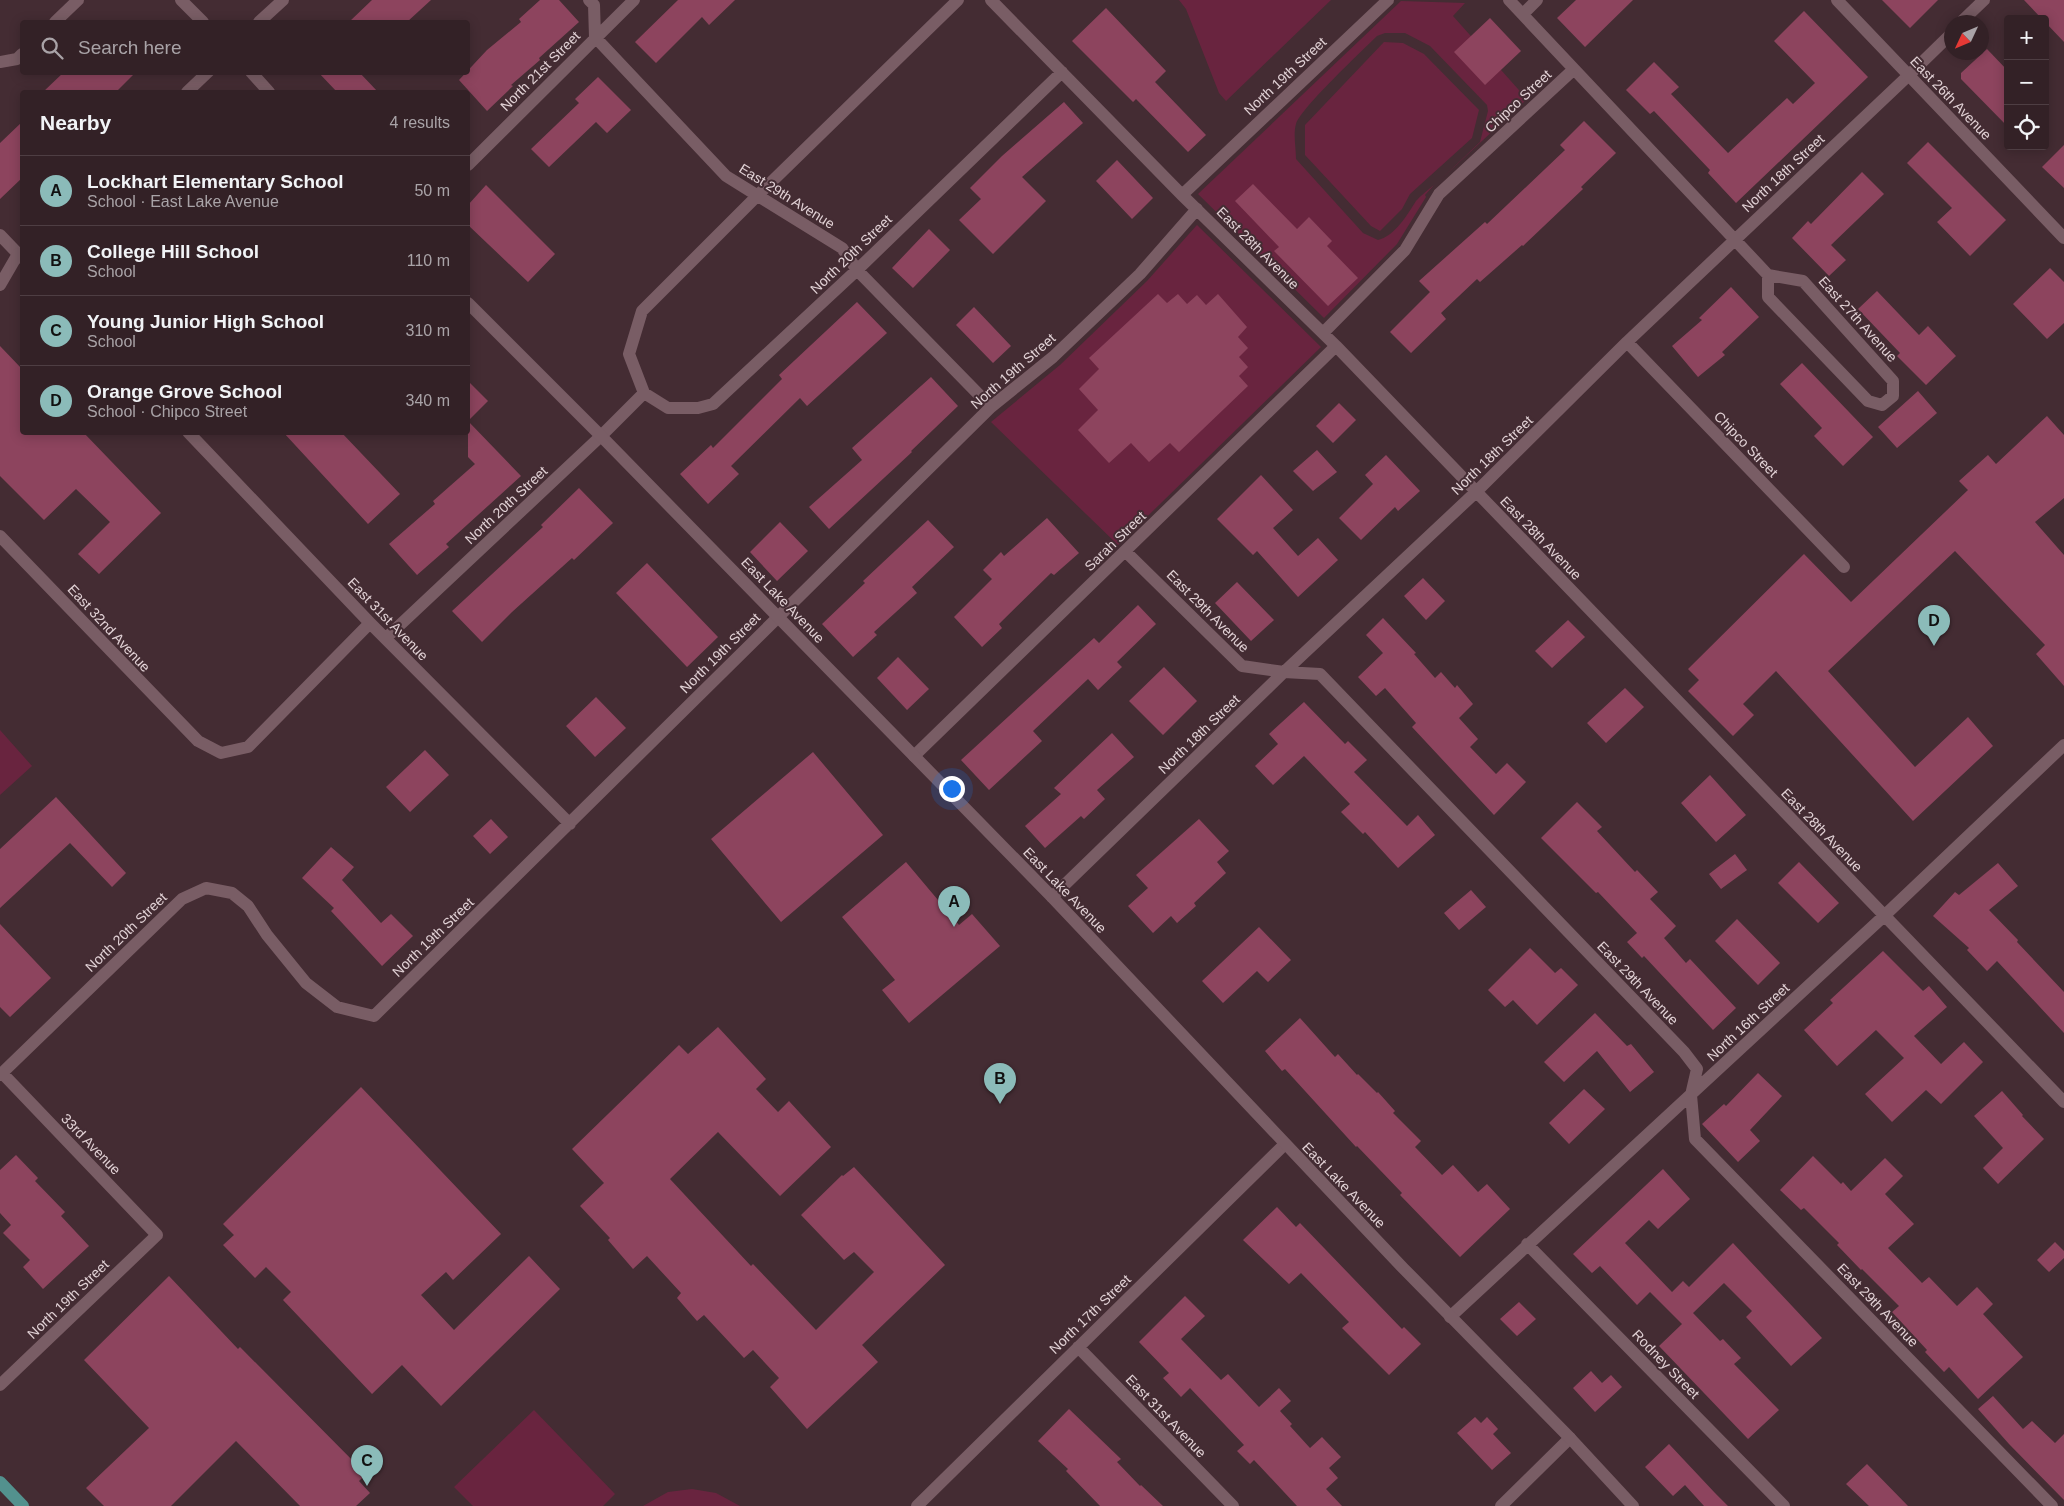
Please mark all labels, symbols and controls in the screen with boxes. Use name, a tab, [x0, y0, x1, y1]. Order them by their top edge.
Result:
north arrow	[1944, 15, 1989, 60]
map controls	[2004, 15, 2049, 150]
button: +	[2004, 15, 2049, 60]
search box	[20, 20, 470, 75]
street label: North 21st Street	[497, 28, 583, 114]
icon: search	[38, 34, 66, 62]
street label: North 19th Street	[1241, 34, 1330, 118]
text: Search here	[78, 37, 182, 58]
street label: East 26th Avenue	[1907, 53, 1995, 143]
button: −	[2004, 60, 2049, 105]
street label: Chipco Street	[1482, 66, 1555, 136]
button: locate	[2004, 105, 2049, 150]
text: Nearby	[40, 111, 111, 134]
text: 4 results	[390, 114, 450, 131]
street label: North 18th Street	[1739, 131, 1828, 215]
street label: East 29th Avenue	[736, 160, 838, 232]
text: Lockhart Elementary School	[87, 171, 344, 192]
text: A	[50, 182, 62, 199]
text: 50 m	[414, 182, 450, 199]
text: School · East Lake Avenue	[87, 193, 279, 210]
street label: East 28th Avenue	[1214, 204, 1303, 293]
street label: North 20th Street	[807, 211, 895, 297]
text: College Hill School	[87, 241, 259, 262]
text: B	[50, 252, 62, 269]
text: 110 m	[407, 252, 450, 269]
text: School	[87, 263, 136, 280]
street label: East 27th Avenue	[1815, 273, 1901, 365]
text: Young Junior High School	[87, 311, 324, 332]
text: C	[50, 322, 62, 339]
text: 310 m	[406, 322, 450, 339]
street label: North 19th Street	[968, 330, 1059, 412]
text: School	[87, 333, 136, 350]
text: Orange Grove School	[87, 381, 282, 402]
text: D	[50, 392, 62, 409]
text: 340 m	[406, 392, 450, 409]
text: School · Chipco Street	[87, 403, 247, 420]
street label: Chipco Street	[1711, 408, 1781, 480]
street label: North 18th Street	[1448, 412, 1536, 498]
street label: North 20th Street	[462, 463, 551, 547]
street label: East 28th Avenue	[1497, 493, 1585, 583]
street label: Sarah Street	[1081, 508, 1149, 574]
street label: East Lake Avenue	[738, 554, 828, 646]
street label: East 29th Avenue	[1164, 567, 1253, 656]
street label: East 31st Avenue	[344, 574, 432, 664]
street label: East 32nd Avenue	[64, 581, 154, 675]
pin: D	[1918, 605, 1950, 646]
street label: North 19th Street	[677, 610, 763, 696]
street label: North 18th Street	[1155, 691, 1243, 777]
your location	[939, 776, 965, 802]
street label: East 28th Avenue	[1778, 785, 1866, 875]
street label: East Lake Avenue	[1020, 844, 1110, 936]
pin: A	[938, 886, 970, 927]
street label: North 20th Street	[82, 889, 170, 975]
street label: North 19th Street	[389, 894, 477, 980]
street label: East 29th Avenue	[1594, 938, 1682, 1028]
street label: North 16th Street	[1704, 980, 1793, 1064]
pin: B	[984, 1063, 1016, 1104]
street label: 33rd Avenue	[58, 1110, 124, 1178]
street label: East Lake Avenue	[1299, 1139, 1389, 1231]
street label: North 19th Street	[24, 1256, 112, 1342]
street label: East 29th Avenue	[1834, 1260, 1922, 1350]
street label: North 17th Street	[1046, 1271, 1134, 1357]
street label: Rodney Street	[1629, 1326, 1703, 1402]
street label: East 31st Avenue	[1122, 1371, 1210, 1461]
pin: C	[351, 1445, 383, 1486]

